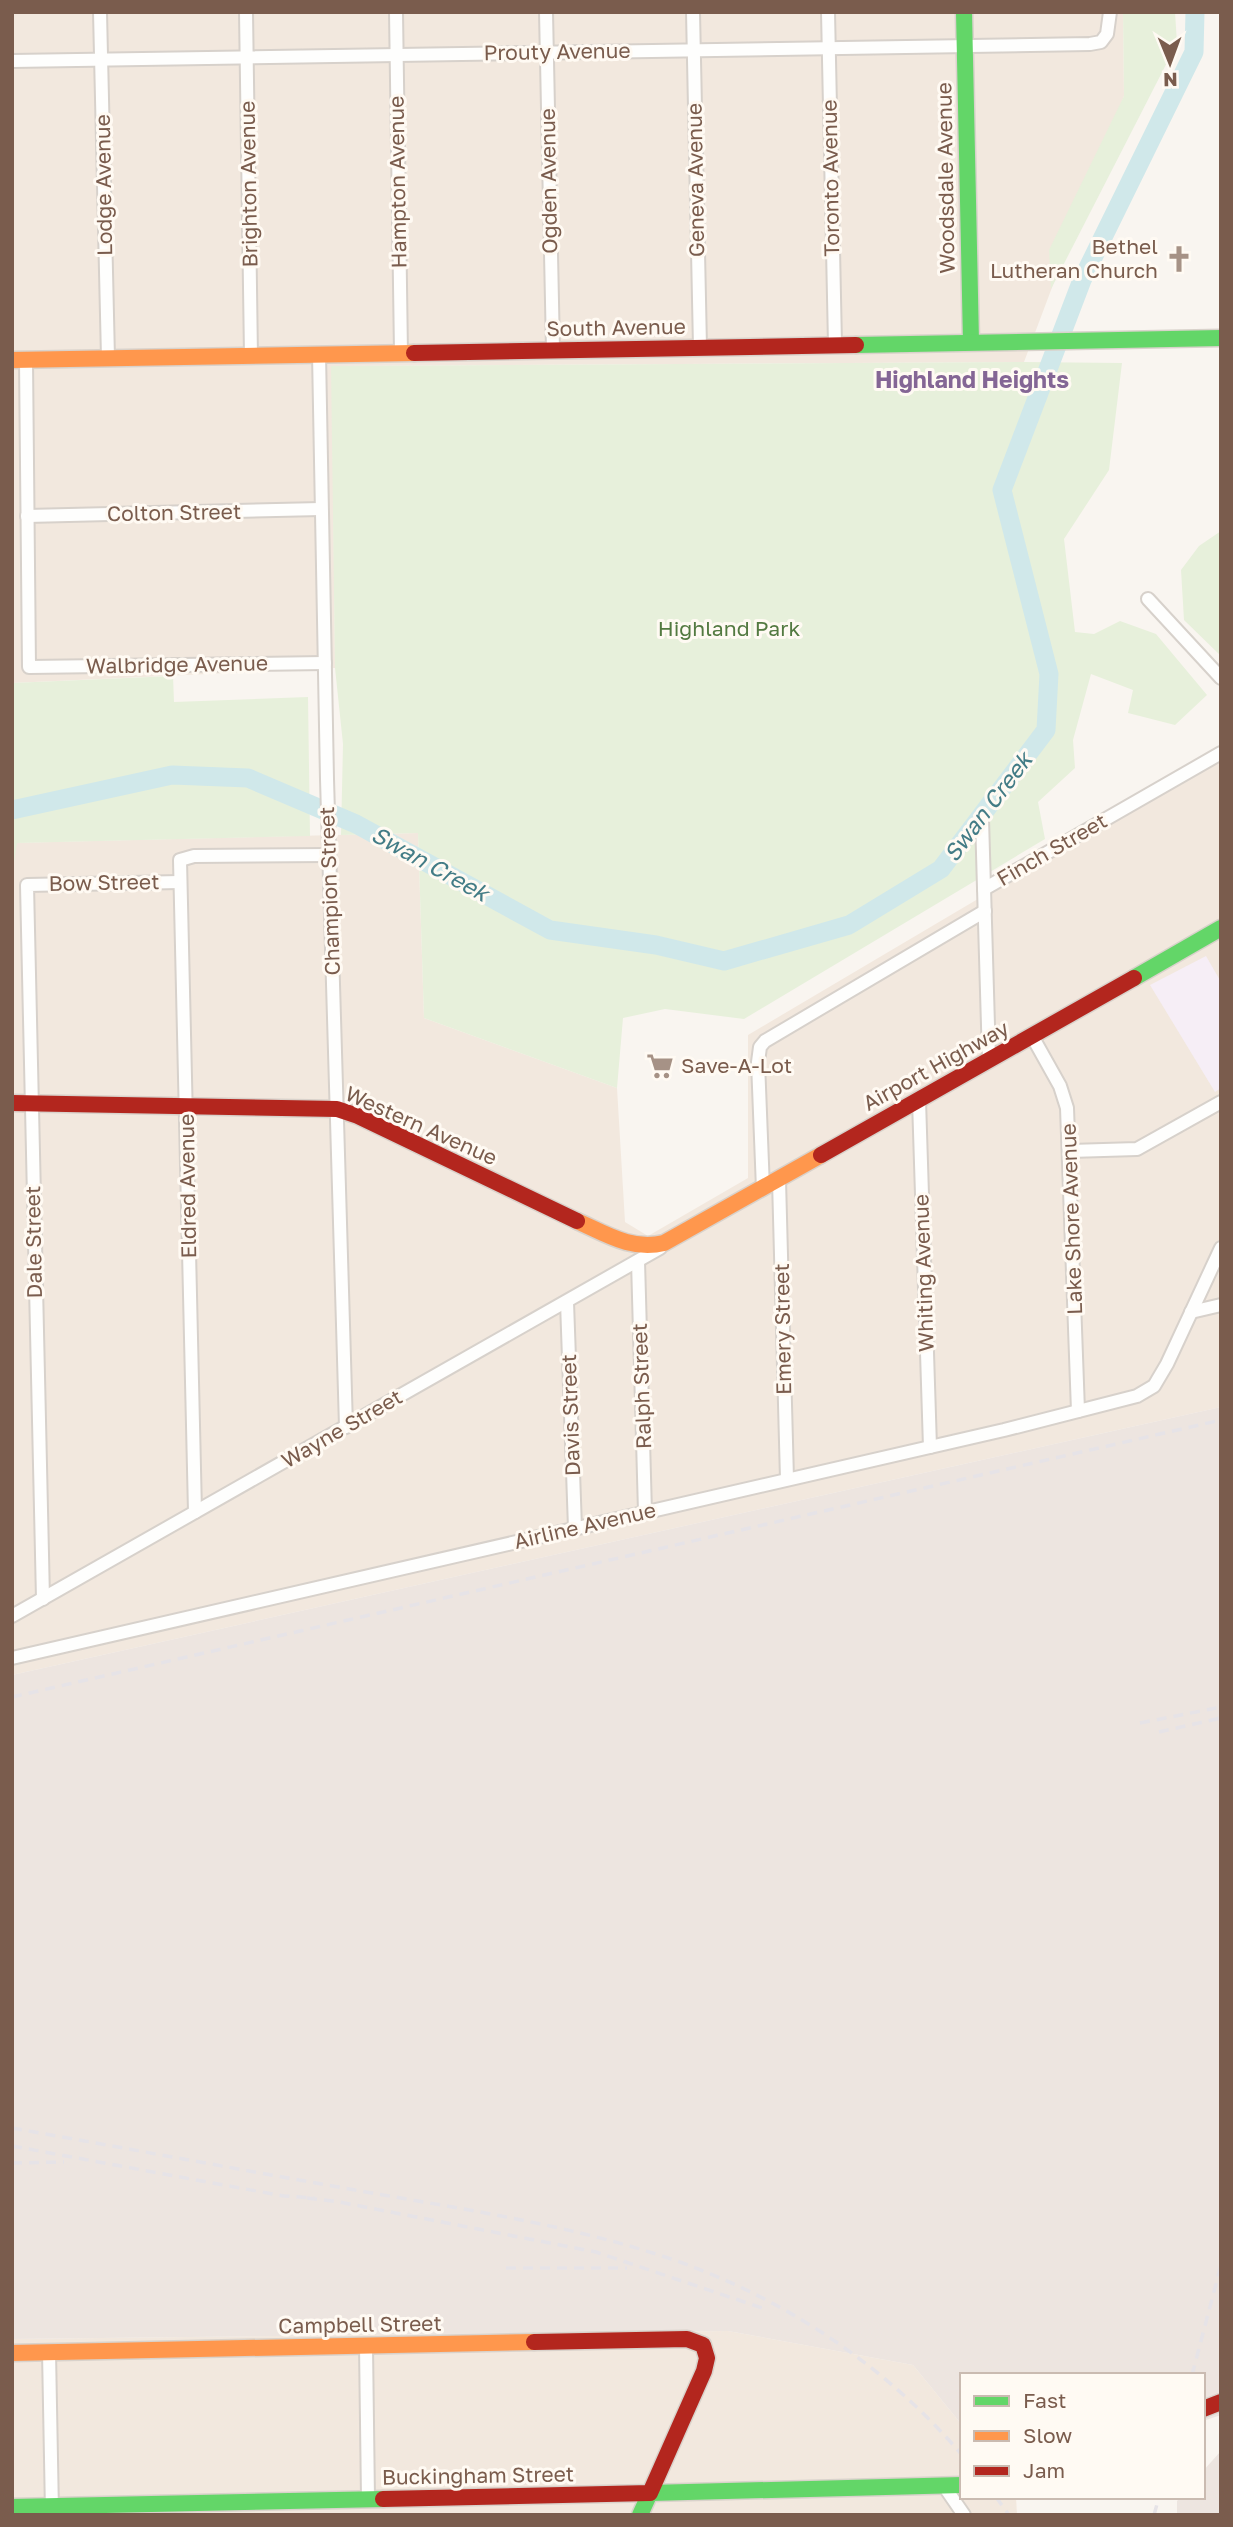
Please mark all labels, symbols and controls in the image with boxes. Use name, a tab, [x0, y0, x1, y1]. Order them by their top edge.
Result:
north arrow	[1135, 28, 1205, 98]
street label: Prouty Avenue	[483, 37, 631, 65]
text: N	[1163, 69, 1178, 92]
street label: Woodsdale Avenue	[930, 82, 960, 274]
street label: Hampton Avenue	[382, 95, 412, 269]
street label: Toronto Avenue	[816, 99, 844, 257]
street label: Brighton Avenue	[234, 100, 262, 268]
street label: Geneva Avenue	[681, 103, 709, 257]
street label: Ogden Avenue	[534, 108, 562, 254]
street label: Lodge Avenue	[89, 114, 117, 256]
place label: Bethel Lutheran Church	[990, 233, 1158, 283]
church icon: Bethel Lutheran Church	[1164, 244, 1194, 274]
street label: South Avenue	[546, 313, 686, 341]
district label: Highland Heights	[875, 365, 1069, 393]
street label: Colton Street	[107, 498, 241, 526]
park label: Highland Park	[658, 615, 800, 641]
street label: Walbridge Avenue	[86, 649, 268, 679]
water label: Swan Creek	[937, 745, 1039, 867]
street label: Champion Street	[313, 806, 345, 976]
street label: Finch Street	[992, 807, 1111, 891]
water label: Swan Creek	[367, 819, 496, 908]
street label: Bow Street	[48, 868, 160, 896]
street label: Airport Highway	[858, 1014, 1013, 1116]
supermarket icon: Save-A-Lot	[645, 1051, 675, 1081]
place label: Save-A-Lot	[681, 1052, 792, 1078]
street label: Western Avenue	[341, 1080, 501, 1170]
street label: Eldred Avenue	[173, 1113, 201, 1259]
street label: Lake Shore Avenue	[1055, 1123, 1087, 1315]
street label: Dale Street	[19, 1185, 47, 1299]
street label: Whiting Avenue	[907, 1194, 939, 1352]
street label: Emery Street	[768, 1263, 796, 1395]
street label: Ralph Street	[626, 1323, 656, 1449]
street label: Davis Street	[555, 1354, 585, 1476]
street label: Wayne Street	[277, 1383, 406, 1473]
street label: Airline Avenue	[511, 1496, 658, 1554]
street label: Campbell Street	[278, 2310, 442, 2338]
legend	[960, 2373, 1205, 2499]
text: Fast	[1023, 2387, 1066, 2413]
text: Slow	[1023, 2422, 1072, 2448]
text: Jam	[1023, 2457, 1065, 2483]
street label: Buckingham Street	[382, 2460, 574, 2490]

